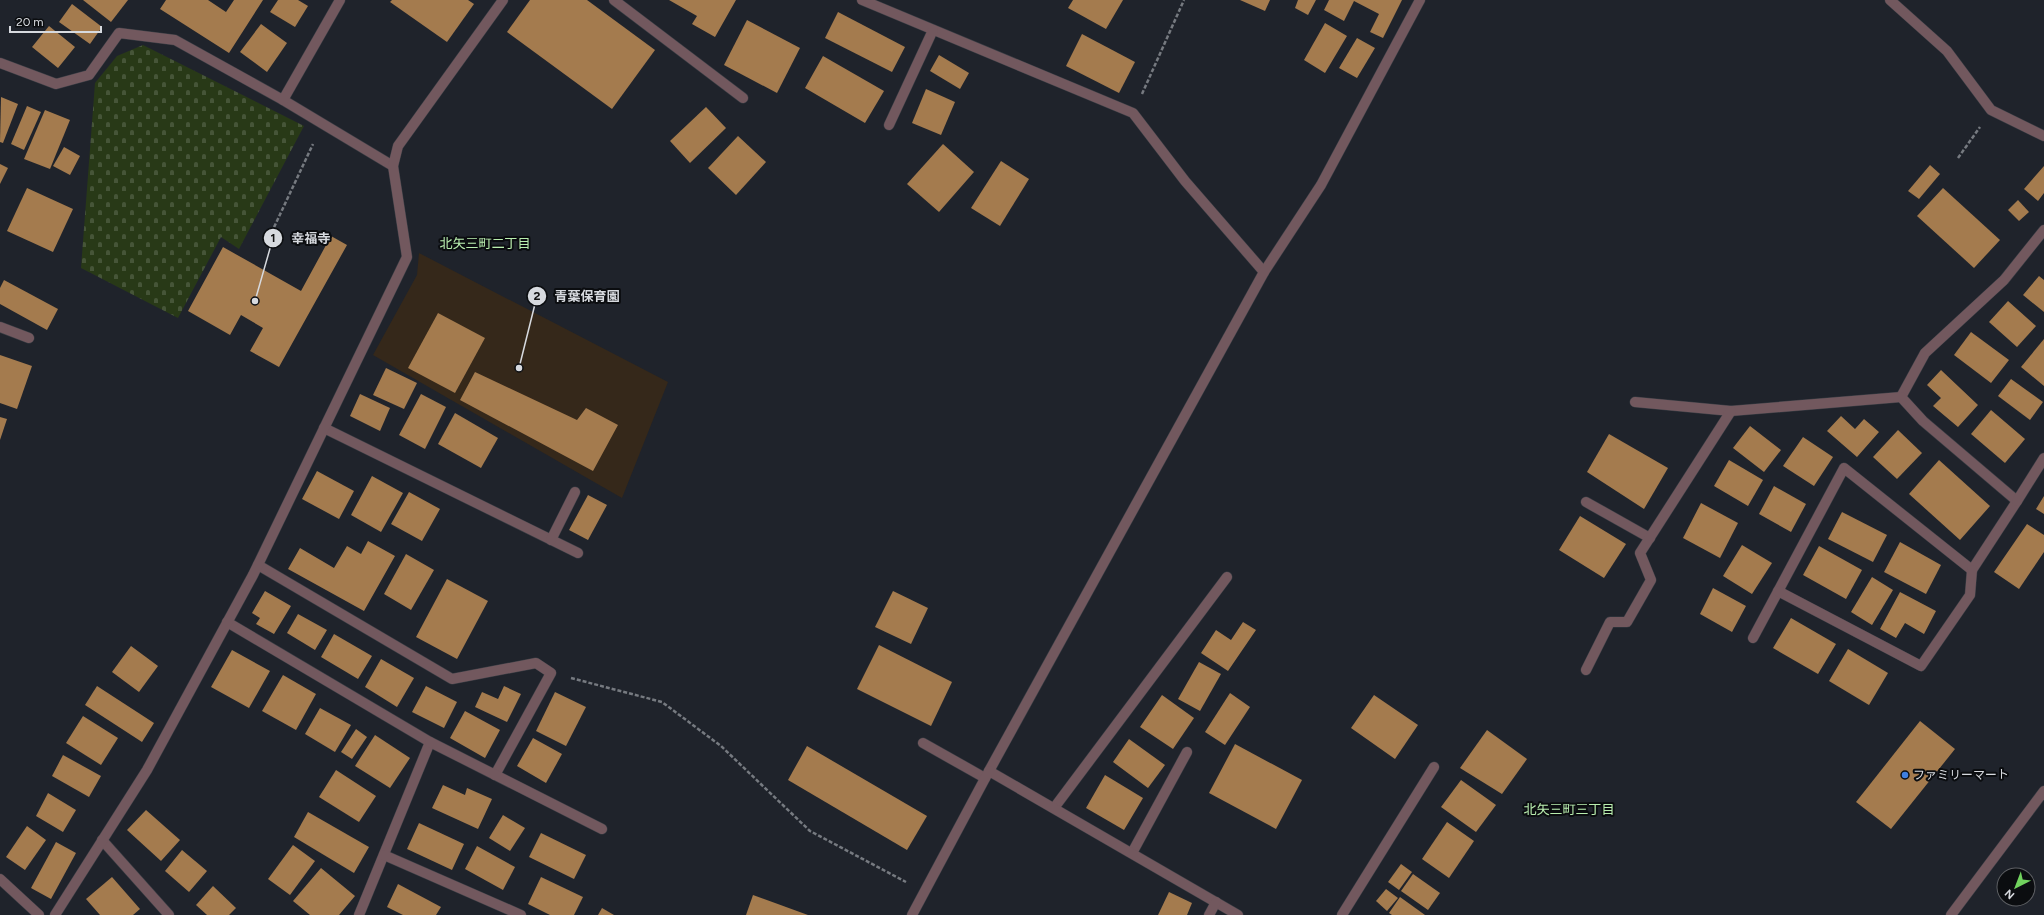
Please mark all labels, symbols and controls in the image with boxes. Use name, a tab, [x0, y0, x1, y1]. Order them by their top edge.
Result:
scale bar	[10, 8, 101, 34]
text: 20 m	[16, 15, 44, 29]
callout: 幸福寺	[263, 226, 338, 251]
text: 1	[270, 231, 276, 245]
text: 幸福寺	[291, 231, 331, 246]
district label: 北矢三町二丁目	[439, 236, 531, 251]
callout: 青葉保育園	[527, 284, 628, 309]
text: 2	[534, 289, 541, 303]
text: 青葉保育園	[554, 289, 620, 304]
place label: ファミリーマート	[1913, 768, 2009, 782]
marker: ファミリーマート	[1900, 770, 1910, 780]
district label: 北矢三町三丁目	[1523, 802, 1615, 817]
north arrow	[1996, 867, 2036, 907]
text: N	[2002, 886, 2017, 902]

